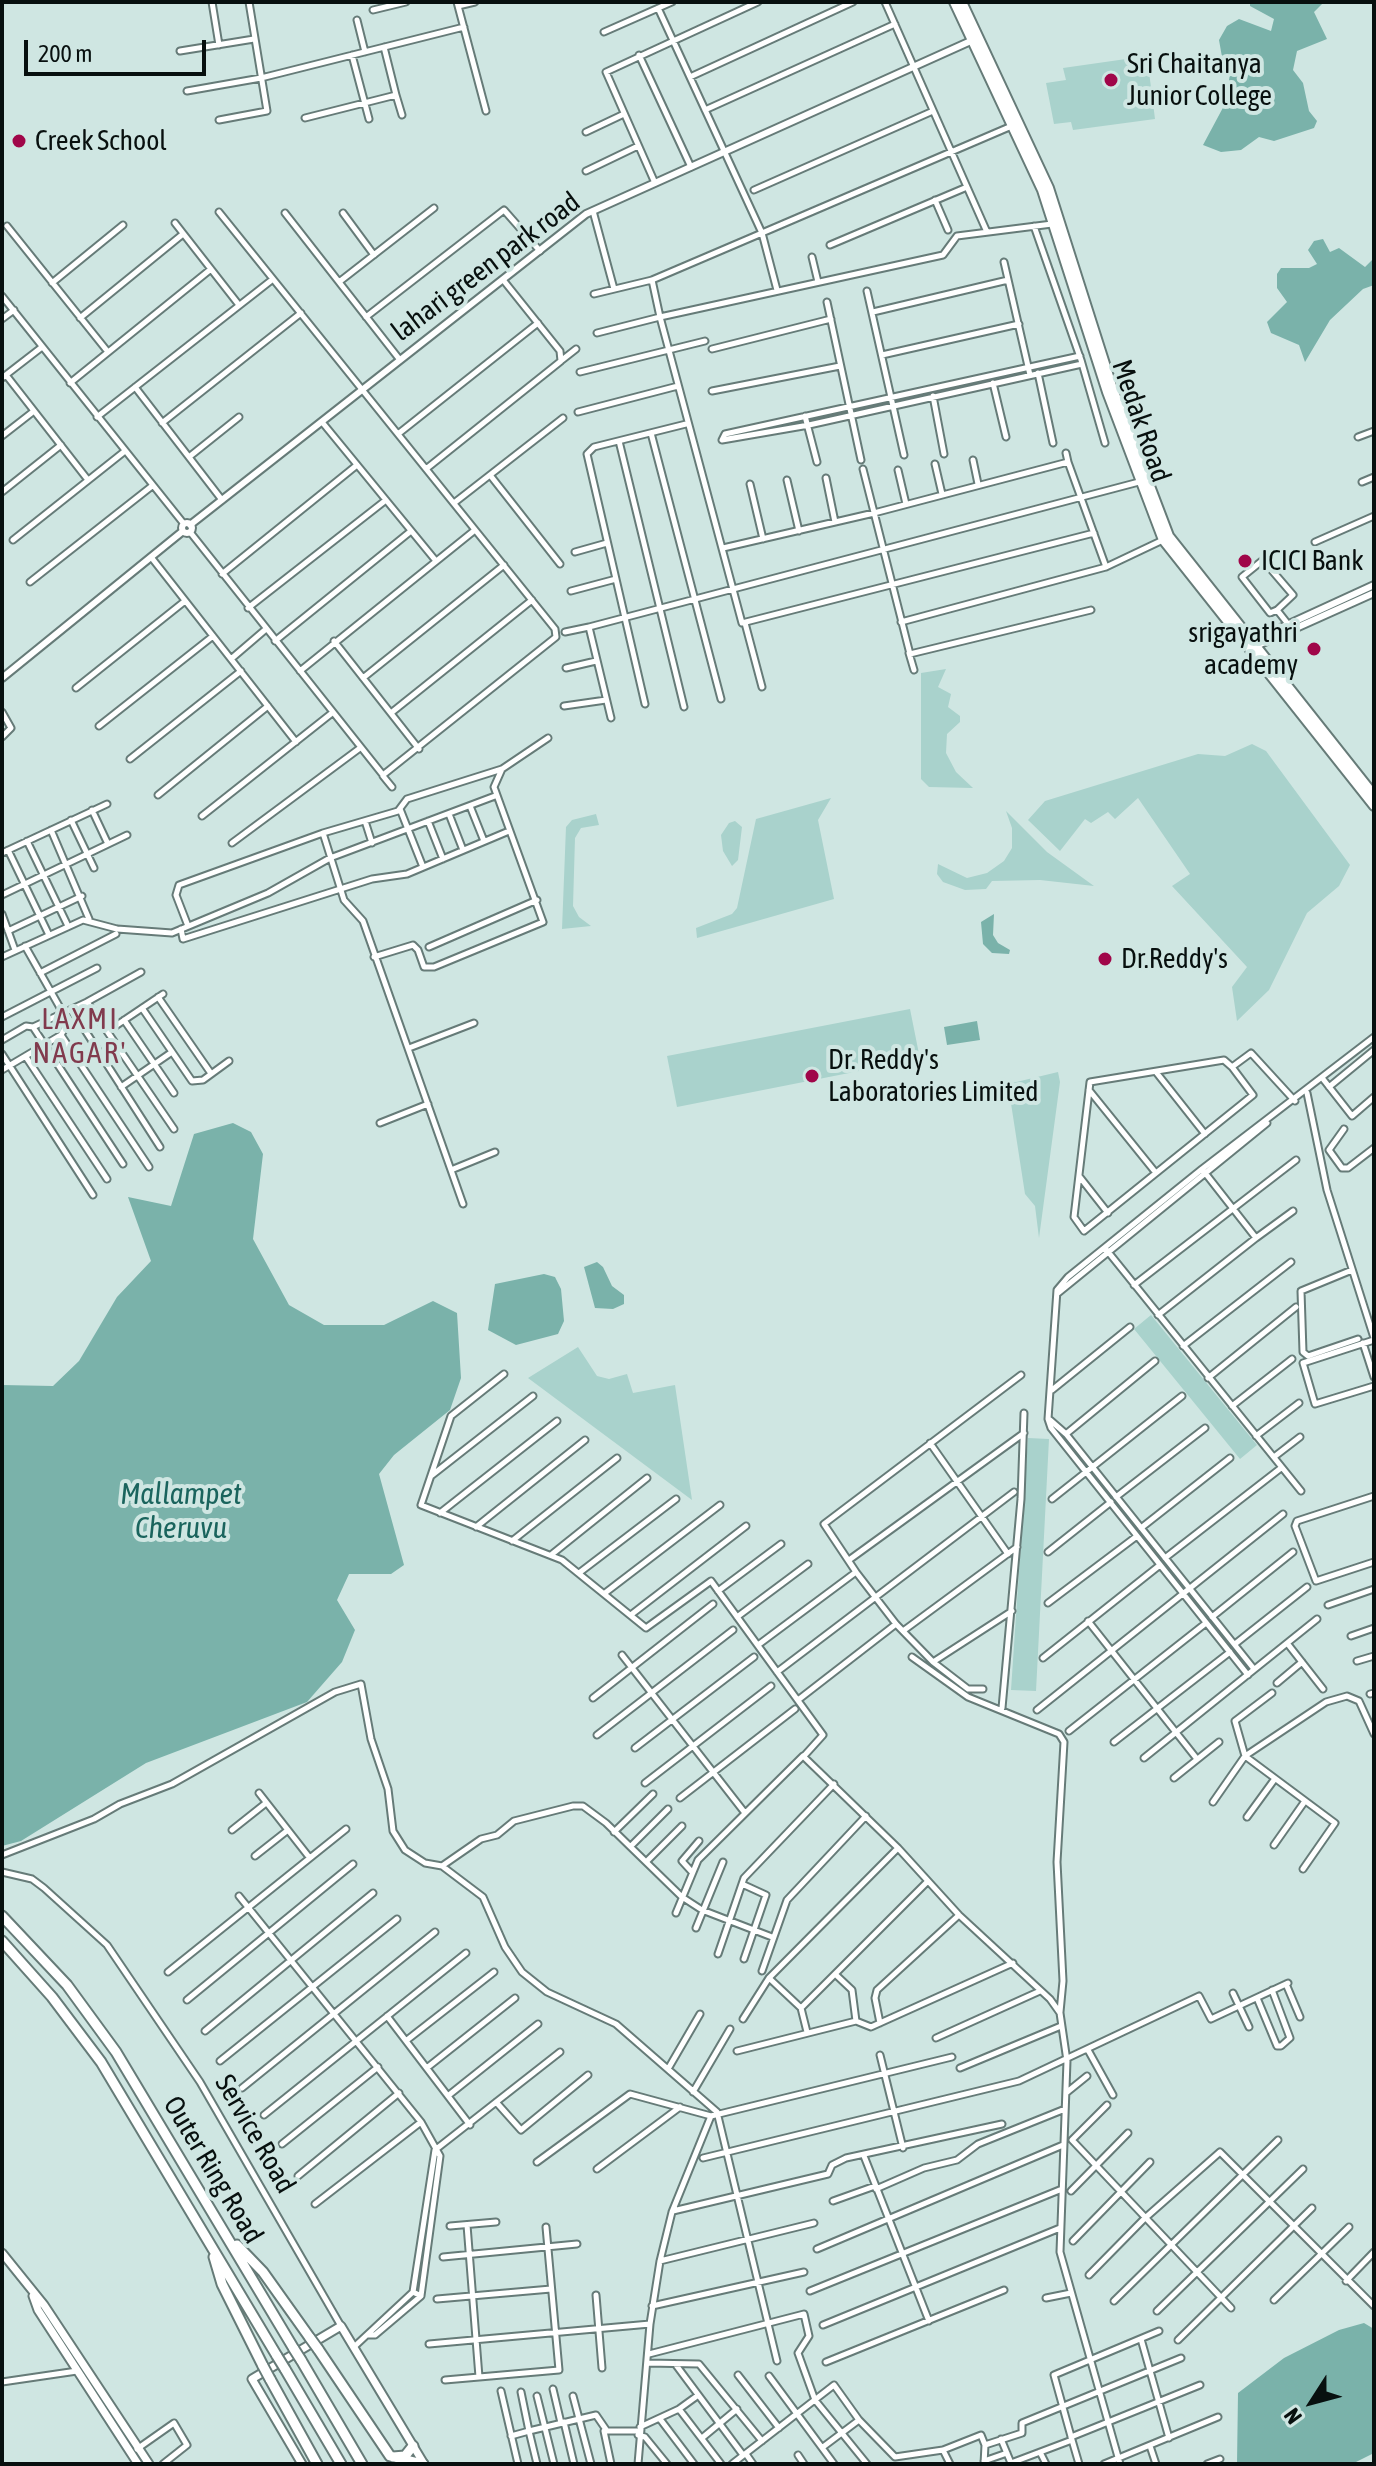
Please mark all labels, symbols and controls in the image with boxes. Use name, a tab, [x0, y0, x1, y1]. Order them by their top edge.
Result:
scale bar	[28, 24, 210, 74]
text: 200 m	[38, 40, 92, 67]
place label: Sri Chaitanya Junior College	[1127, 47, 1272, 113]
marker: Sri Chaitanya Junior College	[1102, 71, 1120, 89]
place label: Creek School	[35, 124, 167, 158]
marker: Creek School	[10, 132, 28, 150]
street label: lahari green park road	[385, 185, 587, 349]
street label: Medak Road	[1104, 355, 1178, 487]
place label: ICICI Bank	[1261, 544, 1364, 578]
marker: ICICI Bank	[1236, 552, 1254, 570]
place label: srigayathri academy	[1188, 616, 1298, 682]
marker: srigayathri academy	[1305, 640, 1323, 658]
place label: Dr.Reddy's	[1121, 942, 1228, 976]
marker: Dr.Reddy's	[1096, 950, 1114, 968]
district label: LAXMI NAGAR'	[33, 1002, 127, 1072]
place label: Dr. Reddy's Laboratories Limited	[828, 1043, 1039, 1109]
marker: Dr. Reddy's Laboratories Limited	[803, 1067, 821, 1085]
water label: Mallampet Cheruvu	[120, 1477, 242, 1548]
street label: Service Road	[208, 2069, 302, 2199]
street label: Outer Ring Road	[156, 2090, 270, 2250]
north arrow	[1272, 2362, 1352, 2442]
text: N	[1278, 2403, 1307, 2429]

